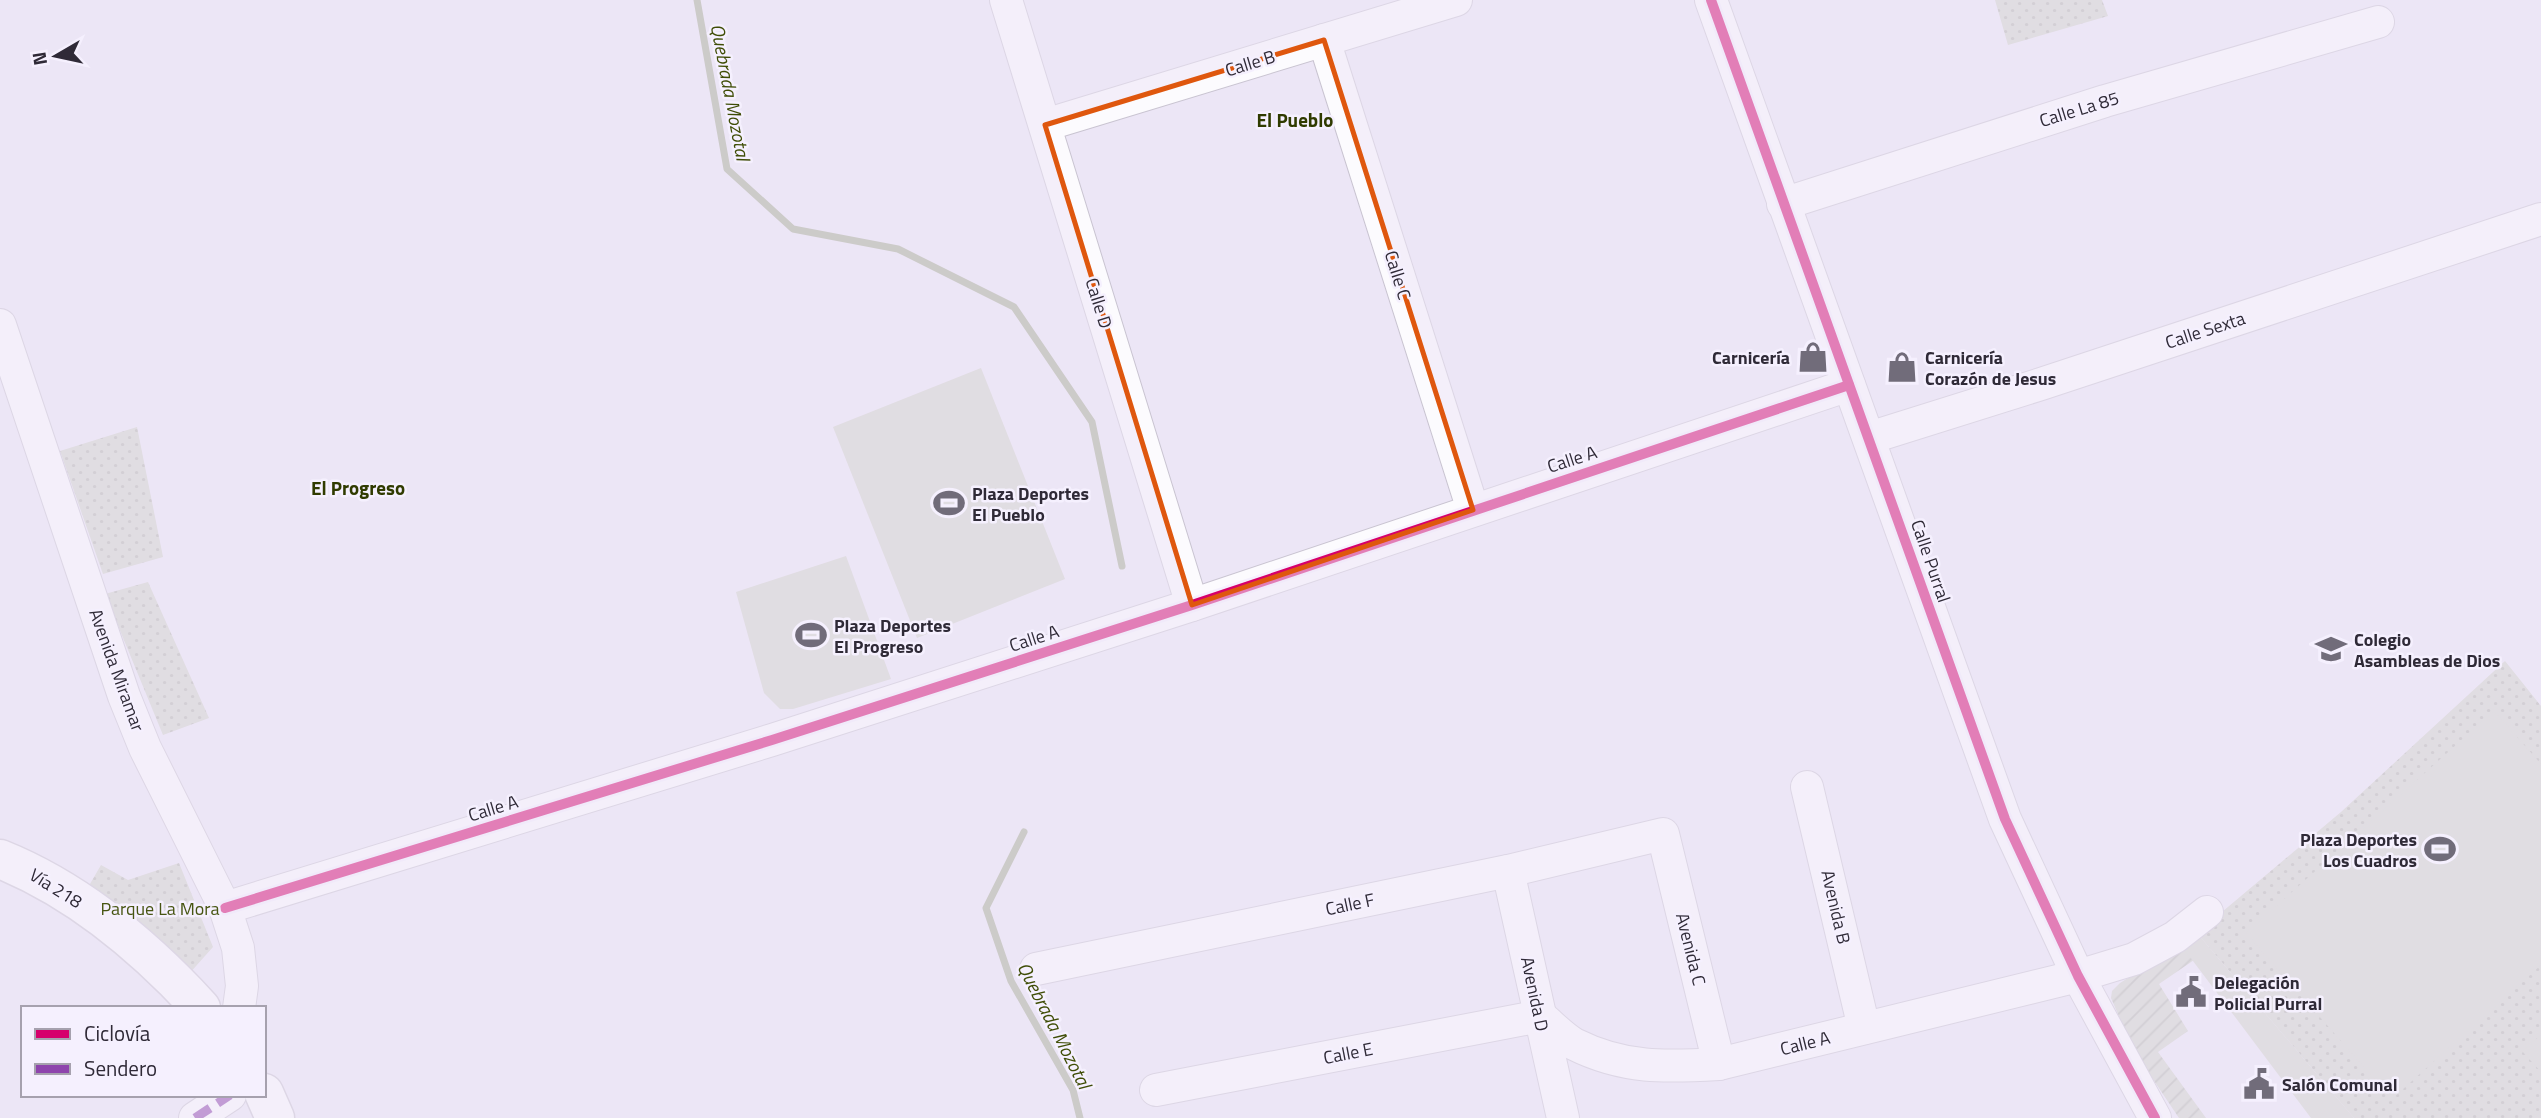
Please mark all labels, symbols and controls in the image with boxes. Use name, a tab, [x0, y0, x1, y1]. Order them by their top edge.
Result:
north arrow	[21, 21, 91, 91]
water label: Quebrada Mozotal	[704, 21, 759, 165]
street label: Calle B	[1222, 43, 1278, 83]
text: N	[23, 50, 54, 68]
street label: Calle La 85	[2036, 84, 2122, 134]
district label: El Pueblo	[1257, 105, 1333, 134]
street label: Calle C	[1378, 247, 1418, 303]
street label: Calle D	[1079, 274, 1119, 332]
street label: Calle Sexta	[2162, 304, 2248, 356]
shop icon: Carnicería	[1796, 340, 1830, 374]
place label: Carnicería	[1712, 344, 1790, 371]
place label: Carnicería Corazón de Jesus	[1925, 344, 2056, 392]
shop icon: Carnicería Corazón de Jesus	[1885, 350, 1919, 384]
street label: Calle A	[1544, 438, 1601, 480]
district label: El Progreso	[311, 473, 405, 502]
place label: Plaza Deportes El Pueblo	[972, 480, 1089, 528]
sports icon: Plaza Deportes El Pueblo	[932, 486, 966, 520]
street label: Calle Purral	[1904, 516, 1958, 606]
street label: Avenida Miramar	[82, 605, 152, 735]
place label: Plaza Deportes El Progreso	[834, 612, 951, 660]
street label: Calle A	[1006, 617, 1063, 659]
sports icon: Plaza Deportes El Progreso	[794, 618, 828, 652]
place label: Colegio Asambleas de Dios	[2354, 626, 2500, 674]
school or university icon: Colegio Asambleas de Dios	[2314, 632, 2348, 666]
street label: Calle A	[465, 788, 522, 828]
place label: Plaza Deportes Los Cuadros	[2300, 826, 2417, 874]
sports icon: Plaza Deportes Los Cuadros	[2423, 832, 2457, 866]
street label: Vía 218	[24, 861, 88, 915]
street label: Avenida B	[1814, 867, 1858, 947]
street label: Calle F	[1323, 886, 1377, 922]
park label: Parque La Mora	[100, 895, 220, 922]
street label: Avenida C	[1669, 910, 1713, 988]
street label: Avenida D	[1514, 954, 1556, 1034]
water label: Quebrada Mozotal	[1011, 957, 1100, 1095]
place label: Delegación Policial Purral	[2214, 969, 2322, 1017]
public building icon: Delegación Policial Purral	[2174, 975, 2208, 1009]
legend	[21, 1006, 266, 1097]
text: Ciclovía	[84, 1017, 151, 1049]
street label: Calle A	[1777, 1024, 1833, 1062]
street label: Calle E	[1321, 1035, 1375, 1071]
text: Sendero	[84, 1052, 157, 1084]
public building icon: Salón Comunal	[2242, 1067, 2276, 1101]
place label: Salón Comunal	[2282, 1071, 2398, 1098]

